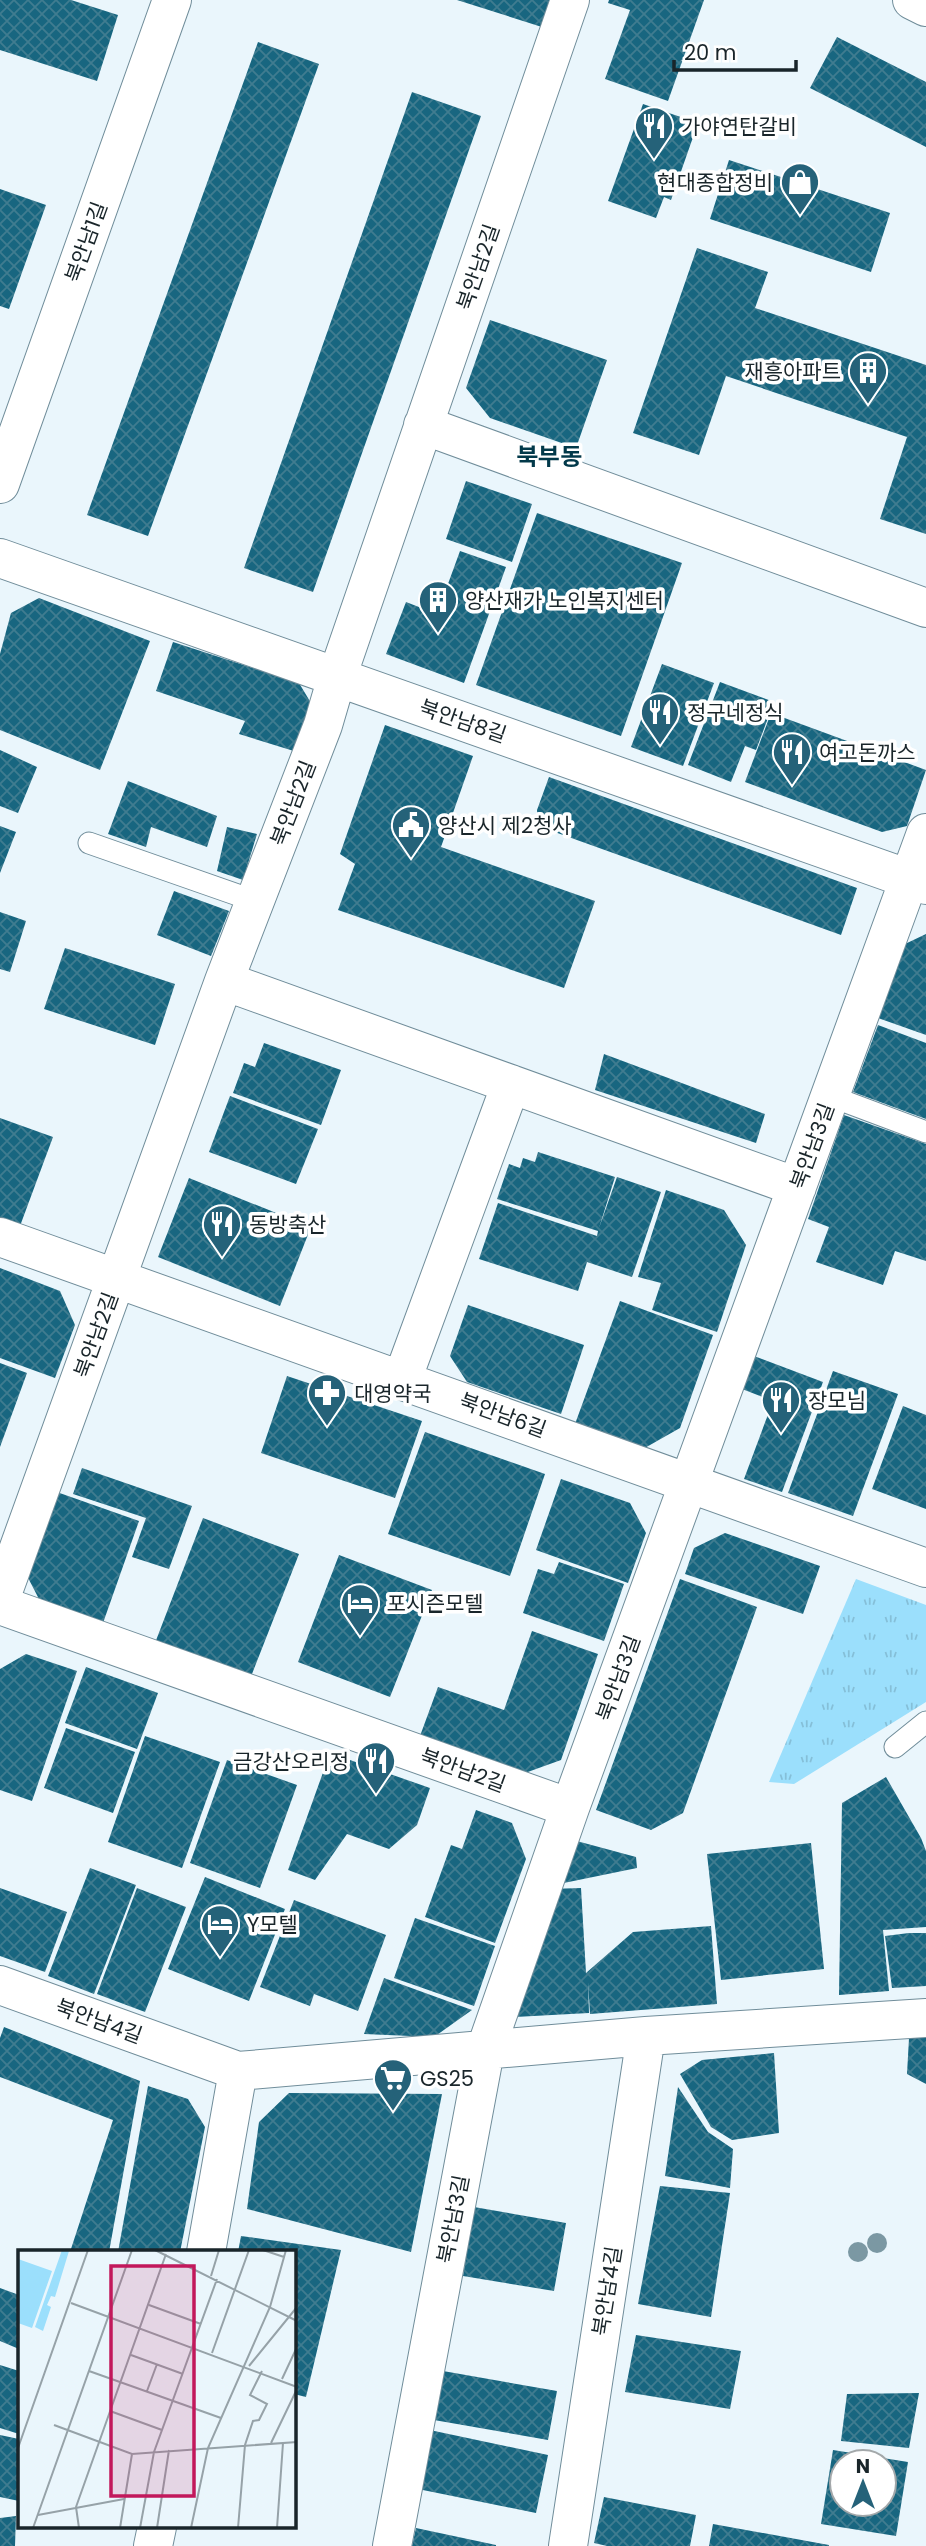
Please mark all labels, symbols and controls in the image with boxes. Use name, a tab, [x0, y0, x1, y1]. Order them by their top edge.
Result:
scale bar	[674, 28, 796, 72]
text: 20 m	[684, 38, 737, 67]
restaurant icon: 가야연탄갈비	[633, 105, 675, 160]
place label: 가야연탄갈비	[681, 112, 797, 141]
shop icon: 현대종합정비	[779, 161, 821, 216]
place label: 현대종합정비	[657, 168, 773, 197]
street label: 북안남1길	[58, 198, 114, 286]
street label: 북안남2길	[450, 220, 506, 314]
building icon: 재흥아파트	[847, 350, 889, 405]
place label: 재흥아파트	[744, 357, 841, 386]
district label: 북부동	[516, 440, 582, 473]
building icon: 양산재가 노인복지센터	[417, 579, 459, 634]
place label: 양산재가 노인복지센터	[465, 586, 664, 615]
restaurant icon: 정구네정식	[639, 691, 681, 746]
street label: 북안남8길	[415, 693, 511, 749]
place label: 정구네정식	[687, 698, 784, 727]
restaurant icon: 여고돈까스	[771, 731, 813, 786]
place label: 여고돈까스	[819, 738, 916, 767]
street label: 북안남2길	[263, 756, 323, 850]
public building icon: 양산시 제2청사	[390, 804, 432, 859]
place label: 양산시 제2청사	[438, 811, 572, 840]
street label: 북안남3길	[783, 1099, 841, 1193]
restaurant icon: 동방축산	[201, 1203, 243, 1258]
place label: 동방축산	[249, 1210, 326, 1239]
street label: 북안남2길	[67, 1288, 125, 1382]
pharmacy icon: 대영약국	[306, 1372, 348, 1427]
place label: 대영약국	[354, 1379, 431, 1408]
restaurant icon: 장모님	[760, 1379, 802, 1434]
street label: 북안남6길	[455, 1386, 551, 1444]
place label: 장모님	[808, 1386, 866, 1415]
hotel icon: 포시즌모텔	[339, 1582, 381, 1637]
place label: 포시즌모텔	[387, 1589, 484, 1618]
street label: 북안남3길	[589, 1631, 647, 1725]
restaurant icon: 금강산오리정	[355, 1740, 397, 1795]
street label: 북안남2길	[416, 1741, 510, 1799]
place label: 금강산오리정	[233, 1747, 349, 1776]
hotel icon: Y모텔	[199, 1903, 241, 1958]
place label: Y모텔	[247, 1910, 298, 1939]
street label: 북안남4길	[52, 1992, 146, 2050]
supermarket icon: GS25	[372, 2057, 414, 2112]
place label: GS25	[420, 2064, 474, 2093]
street label: 북안남3길	[430, 2172, 476, 2266]
street label: 북안남4길	[586, 2244, 628, 2338]
inset map	[18, 2250, 296, 2528]
north arrow	[828, 2448, 898, 2518]
text: N	[856, 2453, 870, 2480]

